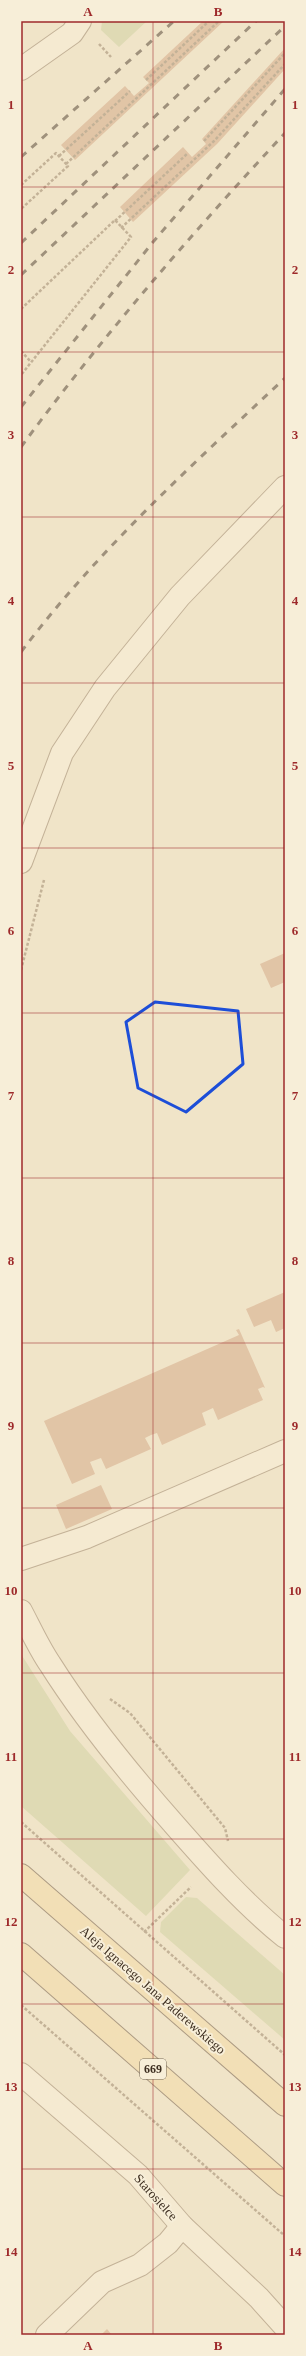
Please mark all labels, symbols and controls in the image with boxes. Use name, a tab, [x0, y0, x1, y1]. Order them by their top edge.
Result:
text: A	[83, 4, 93, 19]
text: B	[214, 4, 223, 19]
text: 1	[8, 97, 14, 112]
text: 1	[292, 97, 298, 112]
text: 2	[8, 262, 14, 277]
text: 2	[292, 262, 298, 277]
text: 3	[8, 427, 15, 442]
text: 3	[292, 427, 299, 442]
text: 4	[8, 593, 15, 608]
text: 4	[292, 593, 299, 608]
text: 5	[8, 758, 15, 773]
text: 5	[292, 758, 299, 773]
text: 6	[8, 923, 15, 938]
text: 6	[292, 923, 299, 938]
text: 7	[8, 1088, 15, 1103]
text: 7	[292, 1088, 299, 1103]
text: 8	[8, 1253, 15, 1268]
text: 8	[292, 1253, 299, 1268]
text: 9	[8, 1418, 15, 1433]
text: 9	[292, 1418, 299, 1433]
text: 10	[5, 1583, 18, 1598]
text: 10	[289, 1583, 302, 1598]
text: 11	[5, 1749, 17, 1764]
text: 11	[289, 1749, 301, 1764]
text: 12	[5, 1914, 18, 1929]
text: 12	[289, 1914, 302, 1929]
street label: Aleja Ignacego Jana Paderewskiego	[77, 1923, 229, 2057]
road number: 669	[140, 2059, 166, 2079]
text: 13	[5, 2079, 18, 2094]
text: 13	[289, 2079, 302, 2094]
street label: Starosielce	[131, 2171, 181, 2223]
text: 14	[5, 2244, 18, 2259]
text: 14	[289, 2244, 302, 2259]
text: A	[83, 2338, 93, 2353]
text: B	[214, 2338, 223, 2353]

